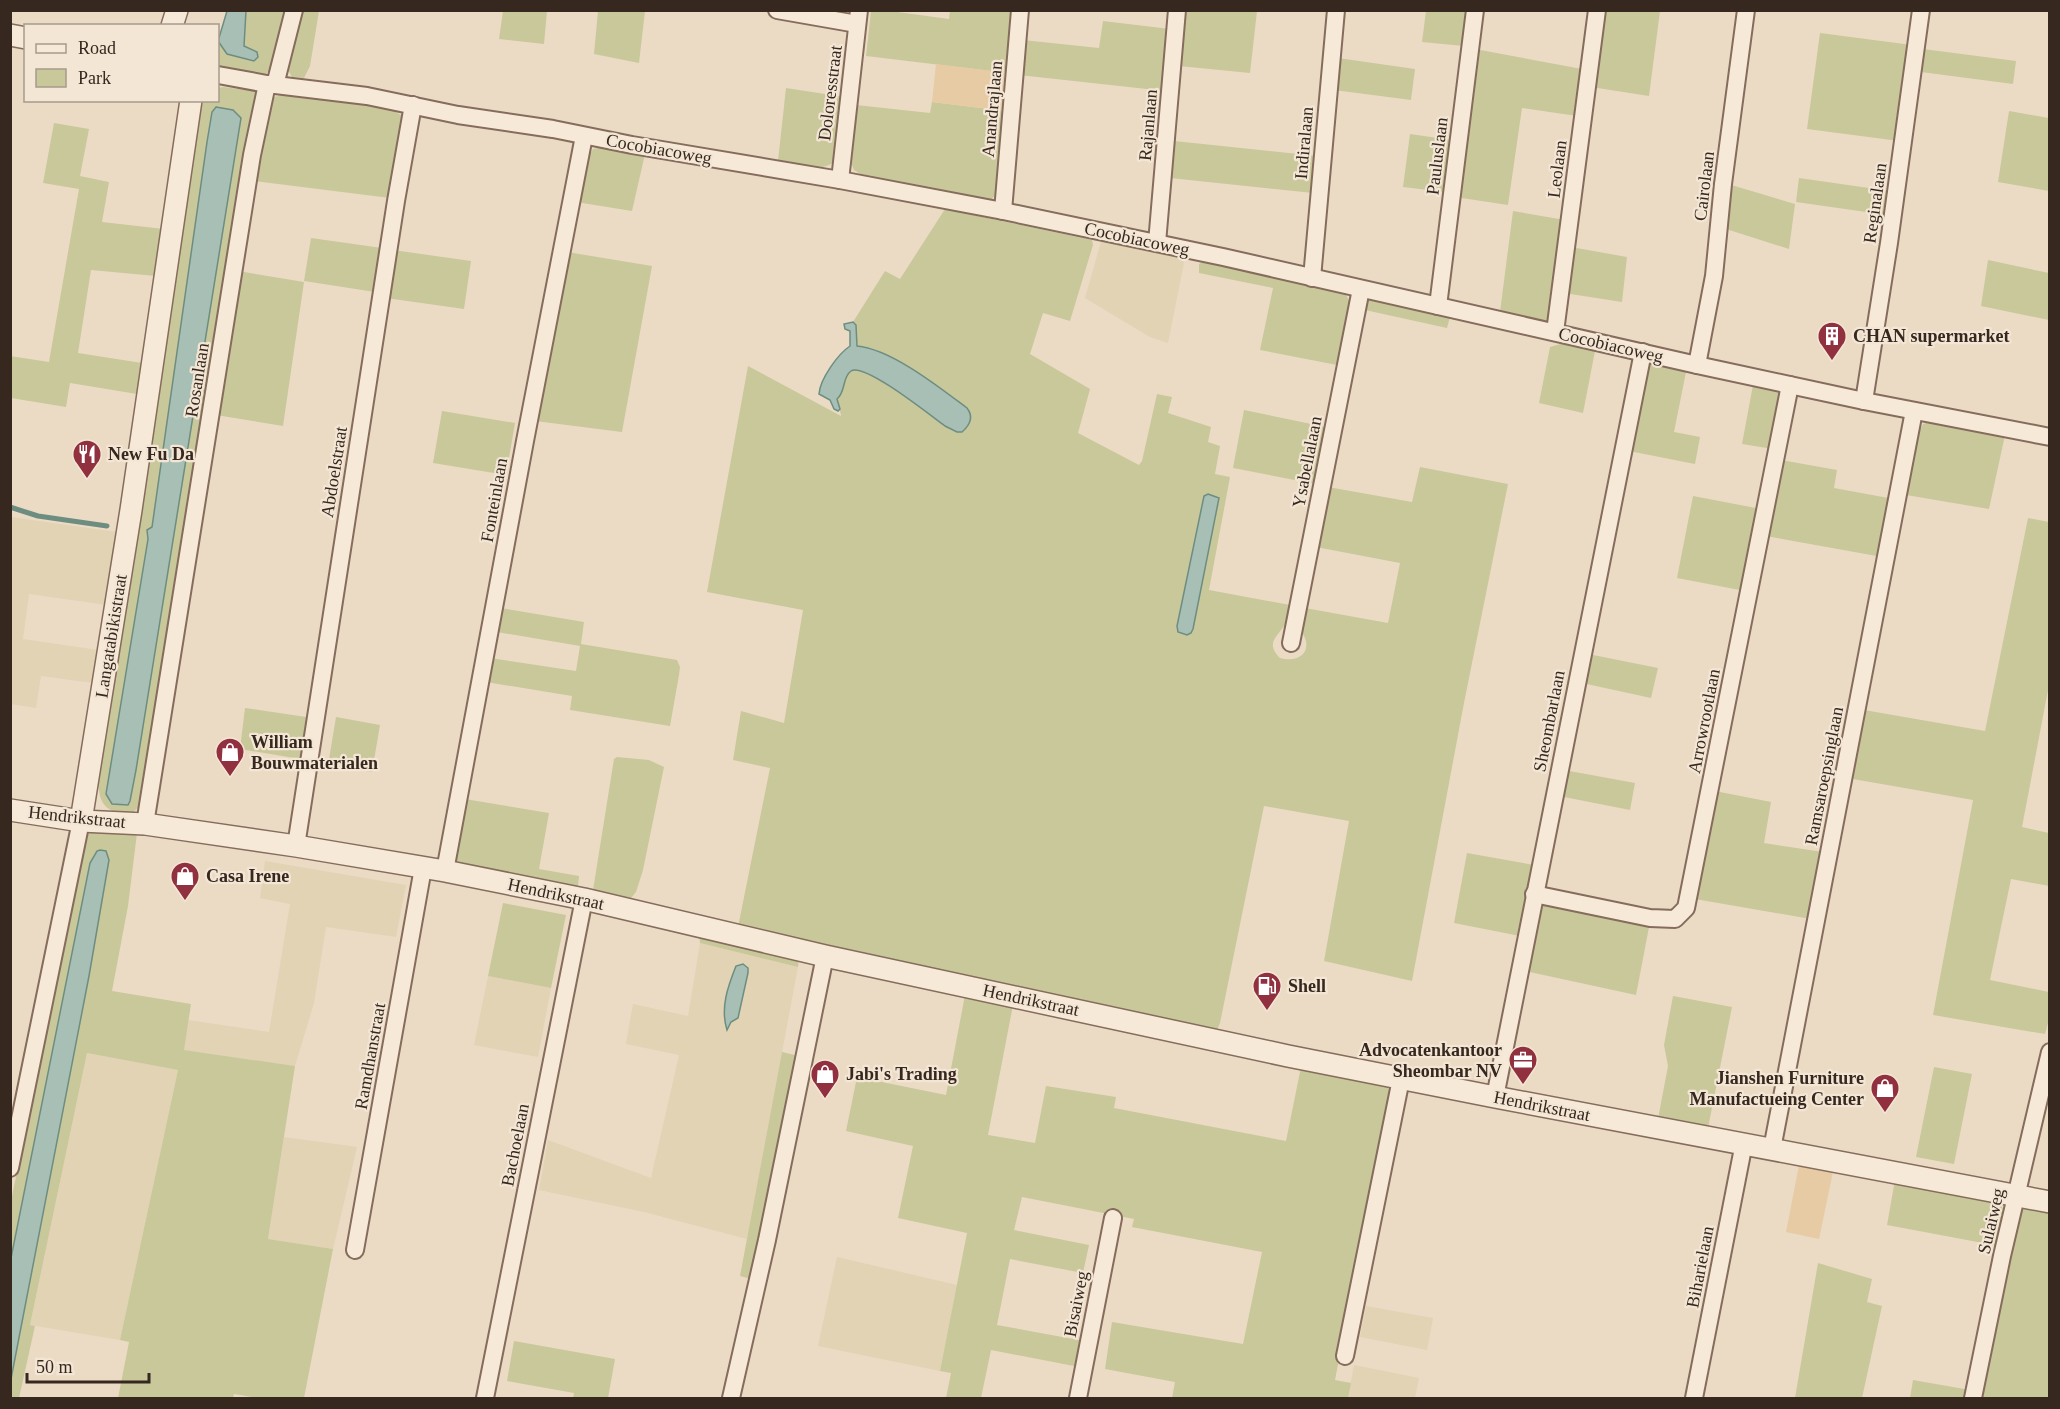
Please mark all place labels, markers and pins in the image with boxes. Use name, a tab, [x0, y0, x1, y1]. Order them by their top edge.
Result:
building icon: CHAN supermarket	[1816, 320, 1848, 362]
place label: CHAN supermarket	[1853, 326, 2009, 346]
restaurant icon: New Fu Da	[71, 438, 103, 480]
place label: New Fu Da	[108, 444, 194, 464]
place label: William Bouwmaterialen	[251, 732, 378, 773]
shop icon: William Bouwmaterialen	[214, 736, 246, 778]
shop icon: Casa Irene	[169, 860, 201, 902]
place label: Casa Irene	[206, 866, 289, 886]
fuel station icon: Shell	[1251, 970, 1283, 1012]
place label: Shell	[1288, 976, 1326, 996]
place label: Advocatenkantoor Sheombar NV	[1359, 1040, 1502, 1081]
office icon: Advocatenkantoor Sheombar NV	[1507, 1044, 1539, 1086]
shop icon: Jabi's Trading	[809, 1058, 841, 1100]
place label: Jabi's Trading	[846, 1064, 957, 1084]
place label: Jianshen Furniture Manufactueing Center	[1690, 1068, 1864, 1109]
shop icon: Jianshen Furniture Manufactueing Center	[1869, 1072, 1901, 1114]

